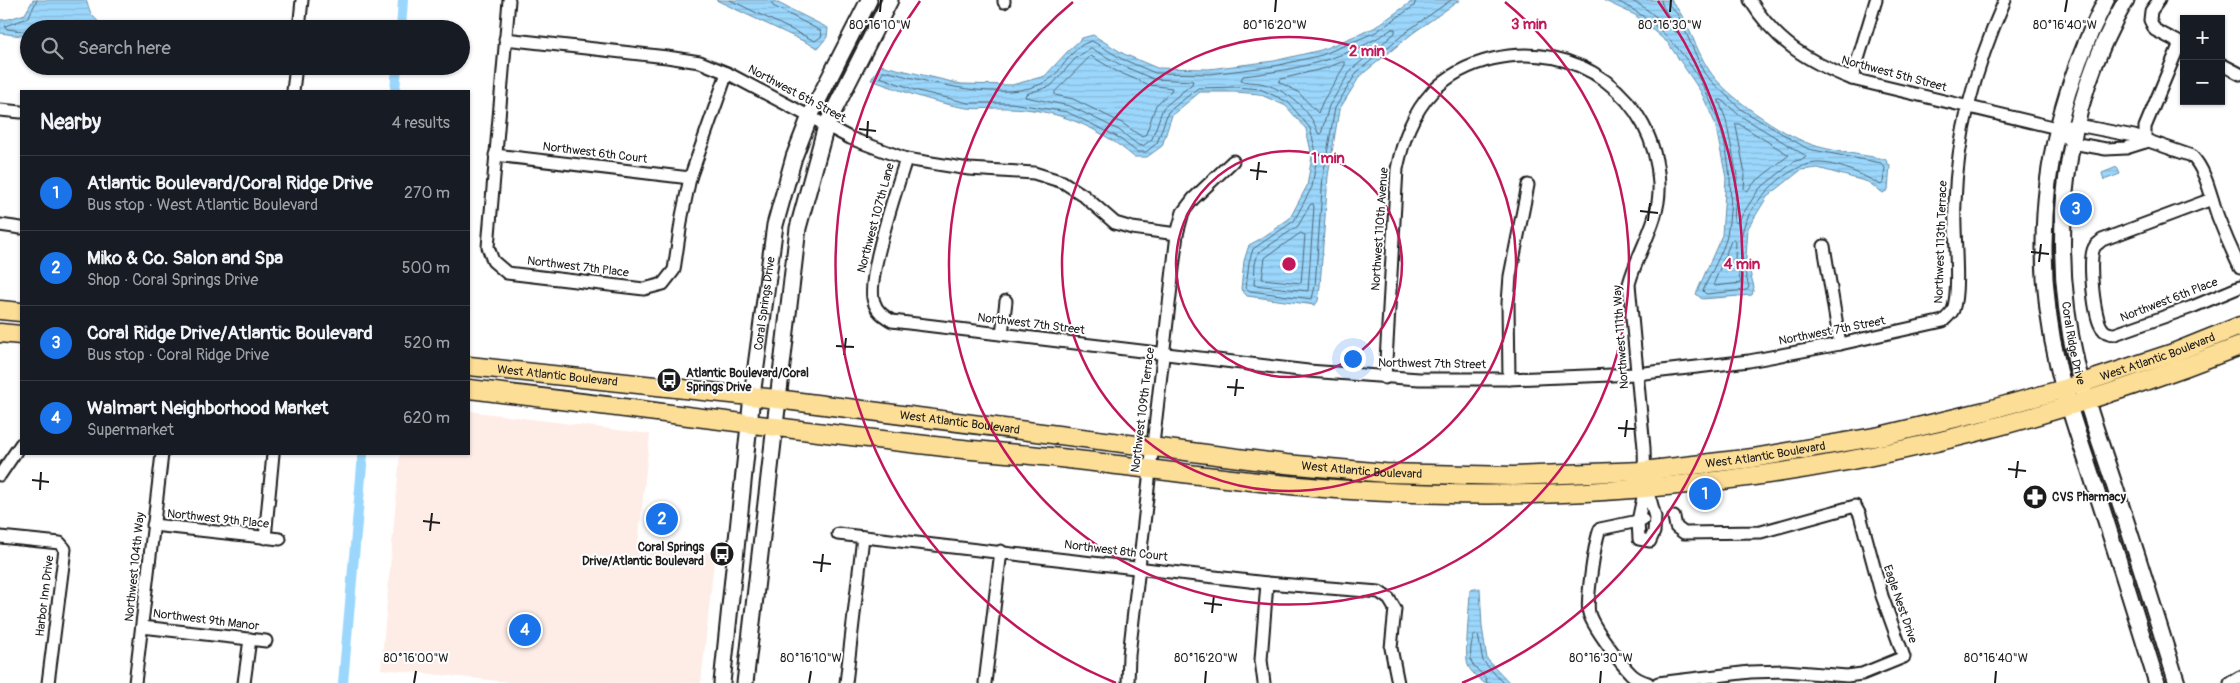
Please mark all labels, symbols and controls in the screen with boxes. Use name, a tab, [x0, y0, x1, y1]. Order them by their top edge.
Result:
text: 3 min	[1511, 15, 1547, 34]
map controls	[2180, 15, 2225, 105]
button: +	[2180, 15, 2225, 60]
text: 80°16'10"W	[849, 18, 911, 33]
text: 80°16'20"W	[1243, 18, 1307, 33]
text: 80°16'30"W	[1638, 18, 1702, 33]
text: 80°16'40"W	[2033, 18, 2097, 33]
search box	[20, 20, 470, 75]
icon: search	[38, 34, 66, 62]
text: Search here	[78, 36, 171, 60]
text: 2 min	[1349, 42, 1385, 61]
street label: Northwest 5th Street	[1840, 53, 1948, 95]
button: −	[2180, 60, 2225, 105]
street label: Northwest 6th Street	[745, 62, 849, 126]
text: Nearby	[40, 109, 101, 136]
text: 4 results	[392, 113, 450, 133]
street label: Northwest 6th Court	[542, 139, 648, 167]
text: 1 min	[1311, 149, 1345, 168]
street label: Northwest 107th Lane	[854, 161, 898, 275]
street label: Northwest 110th Avenue	[1368, 167, 1392, 291]
text: Atlantic Boulevard/Coral Ridge Drive	[87, 171, 373, 195]
street label: Northwest 113th Terrace	[1931, 180, 1951, 304]
text: 1	[53, 183, 59, 203]
text: 270 m	[404, 183, 450, 203]
pin: 3	[2060, 190, 2092, 228]
text: Bus stop · West Atlantic Boulevard	[87, 195, 318, 215]
text: Miko & Co. Salon and Spa	[87, 246, 283, 270]
street label: Northwest 7th Place	[526, 253, 630, 281]
street label: Coral Springs Drive	[751, 255, 778, 351]
centre of rings	[1280, 255, 1298, 273]
text: 4 min	[1724, 255, 1761, 274]
text: 2	[52, 258, 60, 278]
text: 500 m	[402, 258, 450, 278]
text: Shop · Coral Springs Drive	[87, 270, 258, 290]
street label: Northwest 6th Place	[2118, 274, 2220, 326]
street label: Northwest 111th Way	[1610, 284, 1632, 390]
street label: Coral Ridge Drive	[2058, 301, 2089, 386]
street label: Northwest 7th Street	[976, 310, 1086, 338]
street label: Northwest 7th Street	[1778, 313, 1887, 349]
text: Coral Ridge Drive/Atlantic Boulevard	[87, 321, 373, 345]
street label: West Atlantic Boulevard	[2098, 329, 2217, 384]
text: 3	[52, 333, 60, 353]
text: 520 m	[404, 333, 450, 353]
text: Bus stop · Coral Ridge Drive	[87, 345, 269, 365]
street label: Northwest 109th Terrace	[1128, 346, 1158, 474]
your location	[1340, 346, 1366, 372]
street label: Northwest 7th Street	[1378, 356, 1486, 372]
street label: West Atlantic Boulevard	[496, 362, 619, 389]
place label: Atlantic Boulevard/Coral Springs Drive	[686, 366, 809, 395]
bus stop icon: Atlantic Boulevard/Coral Springs Drive	[656, 367, 682, 393]
text: Walmart Neighborhood Market	[87, 396, 328, 420]
street label: West Atlantic Boulevard	[899, 407, 1021, 437]
text: 4	[51, 408, 61, 428]
text: 620 m	[403, 408, 450, 428]
text: Supermarket	[87, 420, 174, 440]
street label: West Atlantic Boulevard	[1705, 438, 1827, 471]
street label: West Atlantic Boulevard	[1301, 458, 1423, 481]
pin: 1	[1689, 475, 1721, 513]
pharmacy icon: CVS Pharmacy	[2022, 484, 2048, 510]
place label: CVS Pharmacy	[2052, 490, 2127, 505]
pin: 2	[646, 500, 678, 538]
street label: Northwest 9th Place	[166, 506, 270, 532]
street label: Northwest 104th Way	[122, 512, 148, 622]
street label: Northwest 8th Court	[1063, 537, 1169, 565]
place label: Coral Springs Drive/Atlantic Boulevard	[582, 540, 705, 569]
bus stop icon: Coral Springs Drive/Atlantic Boulevard	[709, 541, 735, 567]
street label: Harbor Inn Drive	[33, 554, 57, 638]
street label: Eagle Nest Drive	[1880, 563, 1920, 645]
street label: Northwest 9th Manor	[152, 606, 261, 634]
pin: 4	[509, 611, 541, 649]
text: 80°16'00"W	[383, 651, 449, 666]
text: 80°16'10"W	[780, 651, 842, 666]
text: 80°16'20"W	[1174, 651, 1238, 666]
text: 80°16'30"W	[1569, 651, 1633, 666]
text: 80°16'40"W	[1964, 651, 2028, 666]

